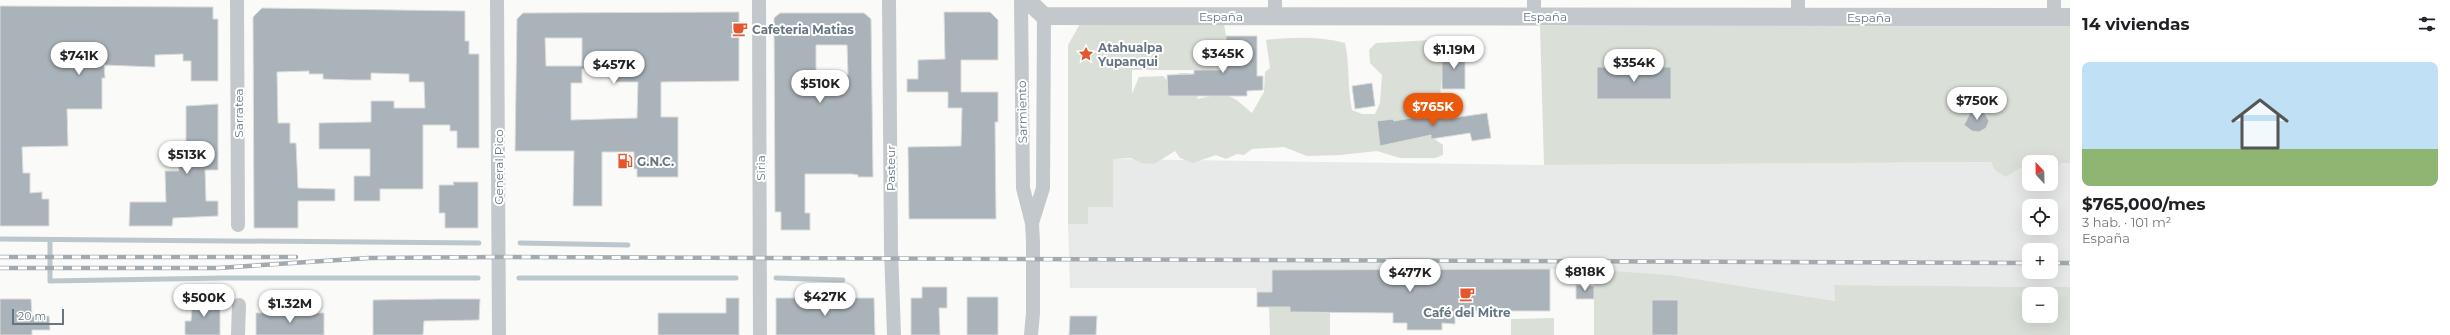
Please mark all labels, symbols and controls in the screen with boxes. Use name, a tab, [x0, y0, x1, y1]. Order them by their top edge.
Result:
street label: España	[1199, 9, 1243, 24]
street label: España	[1523, 9, 1567, 24]
street label: España	[1847, 10, 1891, 25]
icon: filters	[2416, 13, 2438, 35]
text: 14 viviendas	[2082, 14, 2190, 34]
cafe icon: Cafeteria Matias	[731, 20, 749, 38]
place label: Cafeteria Matias	[752, 22, 854, 37]
pin: $1.19M	[1421, 36, 1487, 70]
place label: Atahualpa Yupanqui	[1097, 40, 1163, 69]
pin: $345K	[1195, 40, 1251, 74]
text: $1.19M	[1433, 41, 1475, 57]
pin: $741K	[51, 42, 107, 76]
place icon: Atahualpa Yupanqui	[1077, 45, 1095, 63]
text: $345K	[1202, 45, 1244, 61]
text: $741K	[60, 47, 98, 63]
pin: $354K	[1606, 49, 1662, 83]
pin: $457K	[586, 51, 642, 85]
text: $354K	[1613, 54, 1655, 70]
text: $457K	[593, 56, 635, 72]
pin: $510K	[792, 70, 848, 104]
text: $510K	[800, 75, 840, 91]
street label: Sarmiento	[1014, 81, 1030, 143]
pin: $750K	[1949, 87, 2005, 121]
street label: Sarratea	[231, 88, 246, 138]
icon: home	[2224, 88, 2296, 160]
text: $750K	[1956, 92, 1998, 108]
pin: $765K	[1405, 93, 1461, 127]
text: $765K	[1412, 98, 1454, 114]
street label: General Pico	[491, 129, 506, 205]
pin: $513K	[159, 141, 215, 175]
street label: Pasteur	[883, 145, 898, 191]
text: $513K	[168, 146, 206, 162]
fuel station icon: G.N.C.	[616, 152, 634, 170]
place label: G.N.C.	[637, 154, 674, 169]
street label: Siria	[753, 155, 768, 181]
north arrow	[2022, 155, 2058, 191]
map controls	[2022, 155, 2058, 323]
text: $765,000/mes	[2082, 194, 2206, 214]
button: locate	[2022, 199, 2058, 235]
text: 3 hab. · 101 m²	[2082, 214, 2171, 230]
text: España	[2082, 230, 2130, 246]
button: +	[2022, 243, 2058, 279]
pin: $818K	[1557, 258, 1613, 292]
pin: $477K	[1382, 259, 1438, 293]
text: $818K	[1565, 263, 1605, 279]
text: $477K	[1389, 264, 1431, 280]
pin: $427K	[797, 283, 853, 317]
pin: $500K	[176, 284, 232, 318]
cafe icon: Café del Mitre	[1458, 285, 1476, 303]
button: −	[2022, 287, 2058, 323]
text: $427K	[804, 288, 846, 304]
text: $500K	[182, 289, 226, 305]
pin: $1.32M	[257, 290, 323, 324]
text: $1.32M	[268, 295, 312, 311]
place label: Café del Mitre	[1423, 305, 1511, 320]
scale bar	[12, 307, 64, 326]
text: 20 m	[18, 309, 46, 323]

